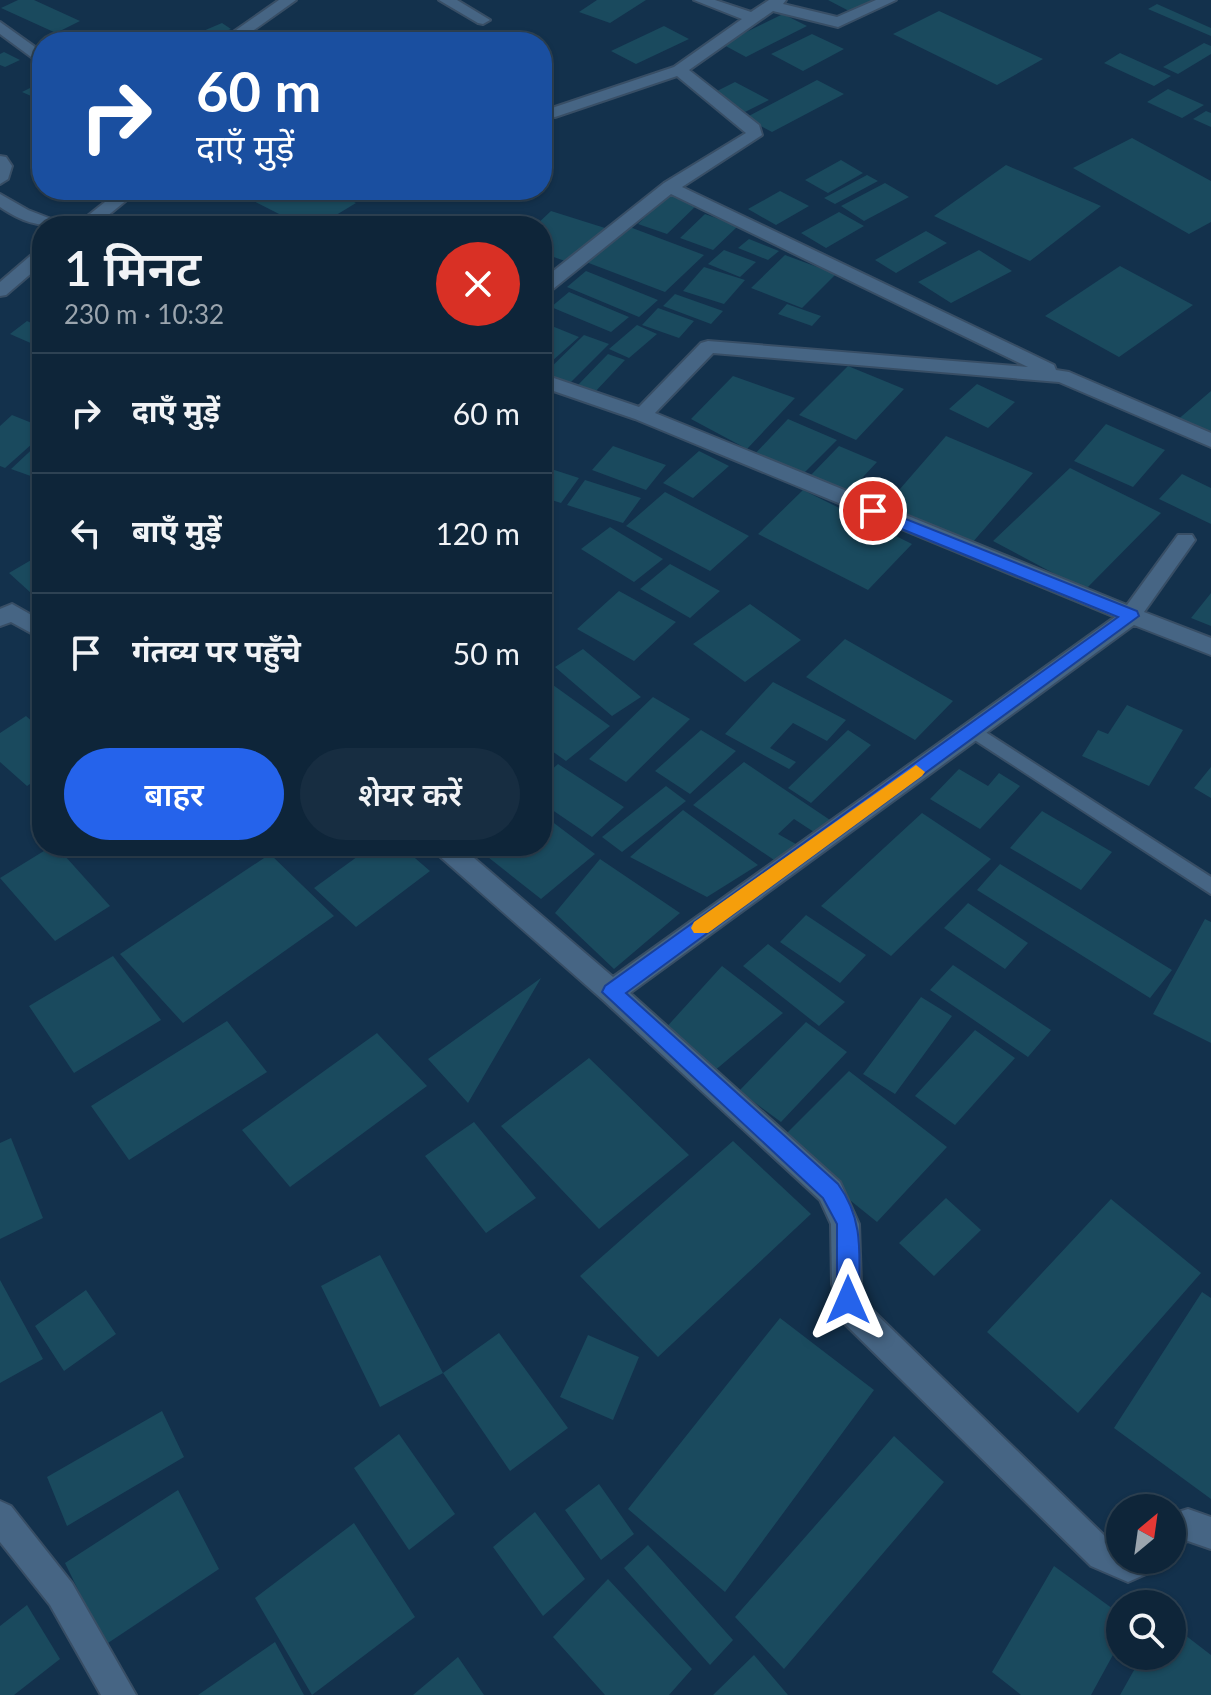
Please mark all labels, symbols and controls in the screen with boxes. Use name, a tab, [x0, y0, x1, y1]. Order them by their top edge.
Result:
text: 60 m	[196, 57, 321, 124]
icon: right	[64, 64, 168, 168]
text: दाएँ मुड़ें	[196, 125, 294, 169]
text: 1 मिनट	[64, 239, 201, 296]
button: close	[436, 242, 520, 326]
text: 230 m · 10:32	[64, 298, 224, 330]
icon: right	[64, 391, 108, 435]
text: दाएँ मुड़ें	[132, 392, 220, 428]
text: 60 m	[453, 395, 520, 431]
pin	[839, 477, 907, 545]
icon: arrive	[851, 489, 895, 533]
icon: left	[64, 511, 108, 555]
text: बाएँ मुड़ें	[132, 512, 222, 548]
text: 120 m	[435, 515, 520, 551]
icon: arrive	[64, 631, 108, 675]
text: गंतव्य पर पहुँचे	[132, 632, 301, 668]
text: 50 m	[453, 635, 520, 671]
button: बाहर	[64, 748, 284, 840]
button: शेयर करें	[300, 748, 520, 840]
position arrow	[806, 1258, 890, 1342]
north arrow	[1106, 1494, 1186, 1574]
map controls	[1106, 1494, 1186, 1670]
button: search	[1106, 1590, 1186, 1670]

